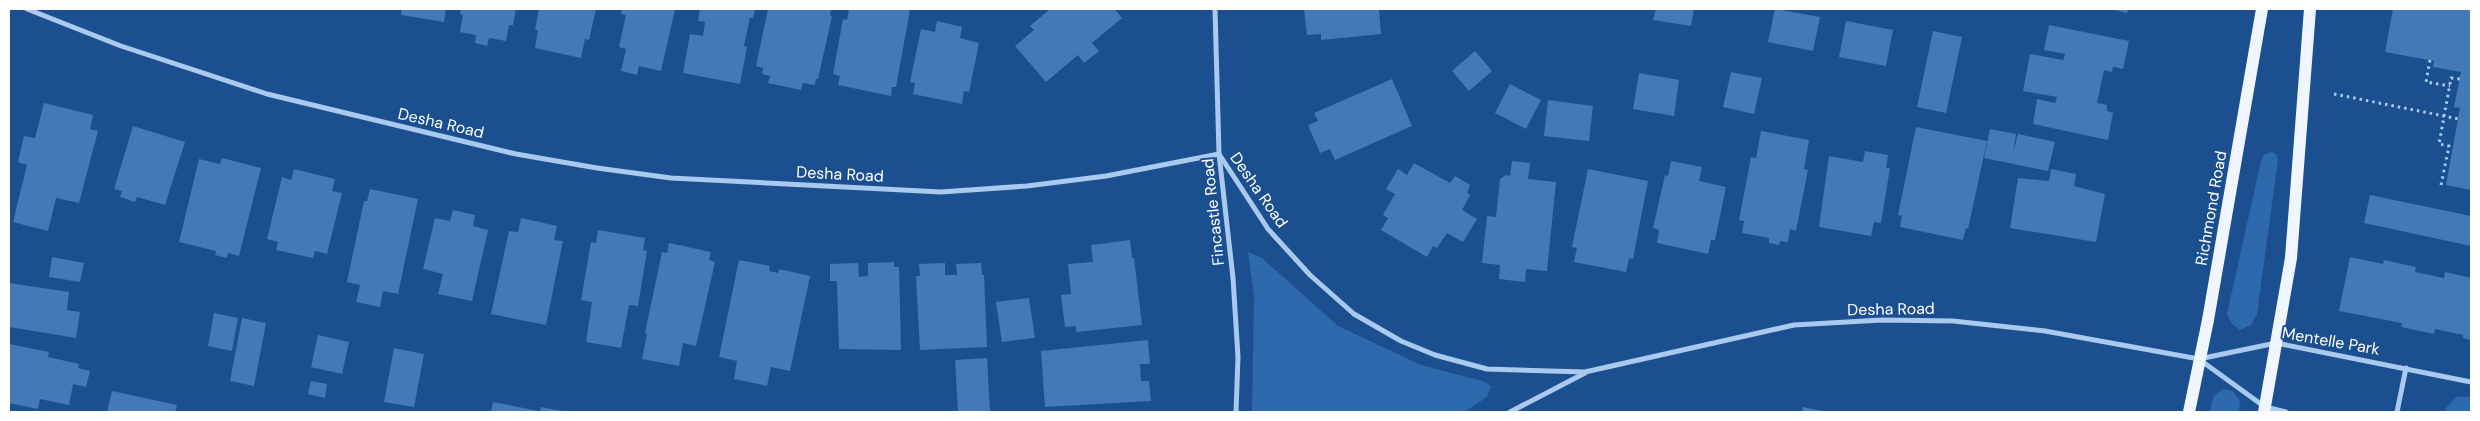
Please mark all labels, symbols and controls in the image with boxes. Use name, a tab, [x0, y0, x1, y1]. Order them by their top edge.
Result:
street label: Desha Road	[396, 103, 486, 143]
street label: Desha Road	[1225, 148, 1293, 232]
street label: Richmond Road	[2191, 149, 2231, 267]
street label: Fincastle Road	[1197, 157, 1229, 267]
street label: Desha Road	[796, 161, 884, 187]
street label: Desha Road	[1847, 298, 1935, 320]
street label: Mentelle Park	[2280, 322, 2382, 360]

